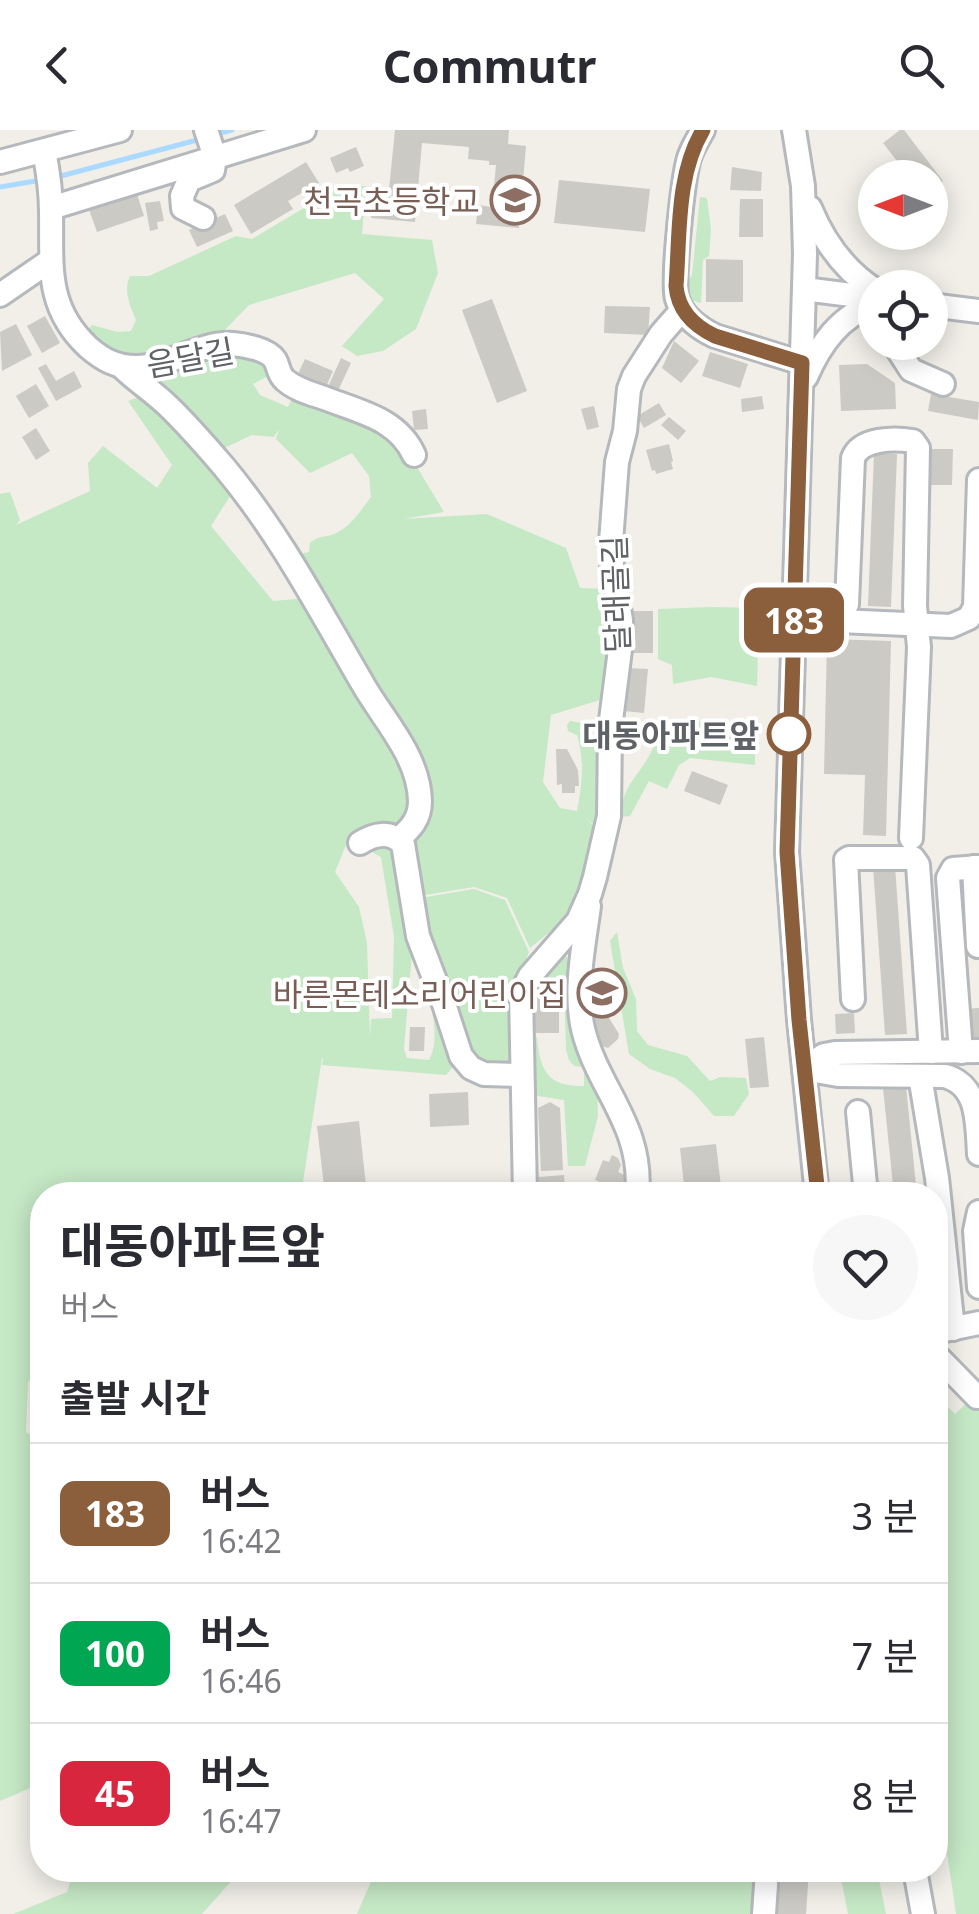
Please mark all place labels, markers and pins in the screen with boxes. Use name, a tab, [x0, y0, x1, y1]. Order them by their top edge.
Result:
school or university icon: 천곡초등학교	[489, 174, 541, 226]
place label: 천곡초등학교	[303, 179, 480, 222]
place label: 대동아파트앞	[582, 713, 759, 756]
marker: 대동아파트앞	[768, 713, 810, 755]
school or university icon: 바른몬테소리어린이집	[576, 967, 628, 1019]
place label: 바른몬테소리어린이집	[273, 972, 567, 1015]

